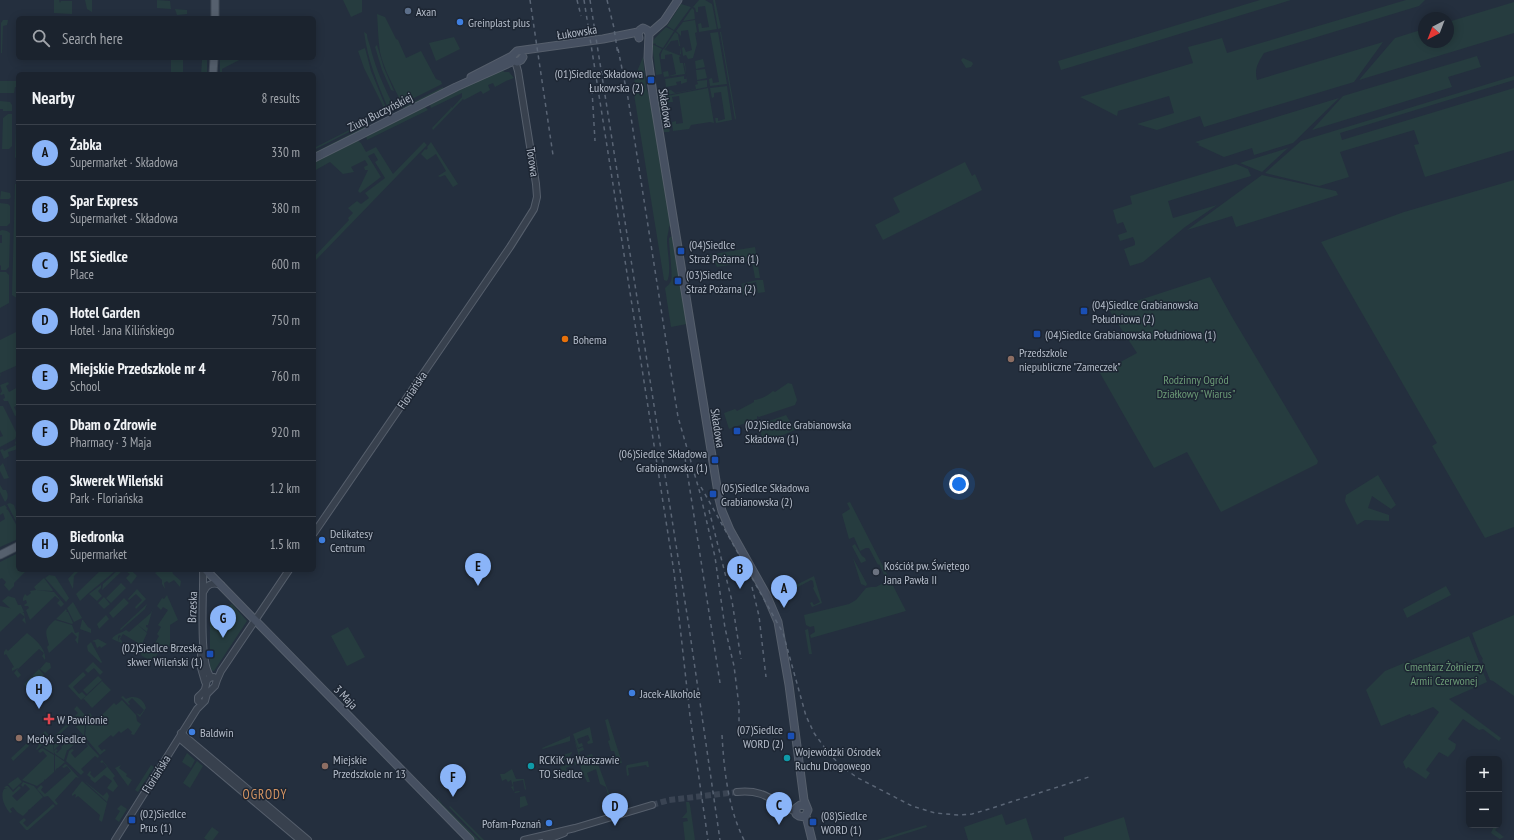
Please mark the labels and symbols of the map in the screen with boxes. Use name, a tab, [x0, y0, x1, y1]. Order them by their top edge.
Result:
place label: Axan	[416, 4, 436, 19]
marker: Axan	[403, 6, 413, 16]
north arrow	[1418, 12, 1454, 48]
place label: Greinplast plus	[468, 15, 530, 30]
marker: Greinplast plus	[455, 17, 465, 27]
street label: Łukowska	[556, 21, 598, 43]
place label: (01)Siedlce Składowa Łukowska (2)	[555, 66, 643, 95]
marker: (01)Siedlce Składowa Łukowska (2)	[646, 75, 656, 85]
street label: Składowa	[655, 87, 677, 129]
street label: Ziuty Buczyńskiej	[345, 89, 415, 135]
street label: Torowa	[523, 146, 543, 178]
place label: (04)Siedlce Straż Pożarna (1)	[689, 237, 758, 266]
marker: (04)Siedlce Straż Pożarna (1)	[676, 246, 686, 256]
place label: (03)Siedlce Straż Pożarna (2)	[686, 267, 755, 296]
marker: (03)Siedlce Straż Pożarna (2)	[673, 276, 683, 286]
place label: (04)Siedlce Grabianowska Południowa (2)	[1092, 297, 1198, 326]
marker: (04)Siedlce Grabianowska Południowa (2)	[1079, 306, 1089, 316]
place label: (04)Siedlce Grabianowska Południowa (1)	[1045, 327, 1216, 342]
marker: (04)Siedlce Grabianowska Południowa (1)	[1032, 329, 1042, 339]
place label: Bohema	[573, 332, 607, 347]
marker: Bohema	[560, 334, 570, 344]
place label: Przedszkole niepubliczne "Zameczek"	[1019, 345, 1121, 374]
marker: Przedszkole niepubliczne "Zameczek"	[1006, 354, 1016, 364]
street label: Floriańska	[394, 368, 430, 412]
park label: Rodzinny Ogród Działkowy "Wiarus"	[1157, 372, 1235, 401]
street label: Składowa	[707, 407, 729, 449]
place label: (02)Siedlce Grabianowska Składowa (1)	[745, 417, 851, 446]
marker: (02)Siedlce Grabianowska Składowa (1)	[732, 426, 742, 436]
place label: (06)Siedlce Składowa Grabianowska (1)	[619, 446, 707, 475]
marker: (06)Siedlce Składowa Grabianowska (1)	[710, 455, 720, 465]
your location	[949, 474, 969, 494]
place label: (05)Siedlce Składowa Grabianowska (2)	[721, 480, 809, 509]
marker: (05)Siedlce Składowa Grabianowska (2)	[708, 489, 718, 499]
place label: Delikatesy Centrum	[330, 526, 373, 555]
marker: Delikatesy Centrum	[317, 535, 327, 545]
pin: E	[465, 553, 491, 586]
pin: B	[727, 556, 753, 589]
place label: Kościół pw. Świętego Jana Pawła II	[883, 558, 970, 587]
marker: Kościół pw. Świętego Jana Pawła II	[871, 567, 881, 577]
pin: A	[771, 575, 797, 608]
street label: Brzeska	[184, 591, 200, 623]
pin: G	[210, 605, 236, 638]
place label: (02)Siedlce Brzeska skwer Wileński (1)	[122, 640, 202, 669]
marker: (02)Siedlce Brzeska skwer Wileński (1)	[205, 649, 215, 659]
park label: Cmentarz Żołnierzy Armii Czerwonej	[1405, 659, 1484, 688]
pin: H	[26, 676, 52, 709]
street label: 3 Maja	[331, 682, 361, 712]
place label: Jacek-Alkohole	[639, 686, 701, 701]
marker: Jacek-Alkohole	[627, 688, 637, 698]
place label: W Pawilonie	[57, 712, 108, 727]
marker: W Pawilonie	[44, 714, 54, 724]
place label: (07)Siedlce WORD (2)	[737, 722, 783, 751]
place label: Baldwin	[200, 725, 233, 740]
marker: Baldwin	[187, 727, 197, 737]
place label: Medyk Siedlce	[27, 731, 86, 746]
marker: (07)Siedlce WORD (2)	[786, 731, 796, 741]
marker: Medyk Siedlce	[14, 733, 24, 743]
place label: Wojewódzki Ośrodek Ruchu Drogowego	[795, 744, 881, 773]
street label: Floriańska	[138, 752, 174, 796]
place label: Miejskie Przedszkole nr 13	[333, 752, 406, 781]
place label: RCKiK w Warszawie TO Siedlce	[539, 752, 619, 781]
marker: Wojewódzki Ośrodek Ruchu Drogowego	[782, 753, 792, 763]
marker: Miejskie Przedszkole nr 13	[320, 761, 330, 771]
marker: RCKiK w Warszawie TO Siedlce	[526, 761, 536, 771]
pin: F	[440, 764, 466, 797]
district label: OGRODY	[243, 786, 287, 803]
pin: C	[766, 792, 792, 825]
pin: D	[602, 793, 628, 826]
place label: (02)Siedlce Prus (1)	[140, 806, 186, 835]
place label: (08)Siedlce WORD (1)	[821, 808, 867, 837]
marker: (02)Siedlce Prus (1)	[127, 815, 137, 825]
place label: Pofam-Poznań	[482, 816, 541, 831]
marker: (08)Siedlce WORD (1)	[808, 817, 818, 827]
marker: Pofam-Poznań	[544, 818, 554, 828]

